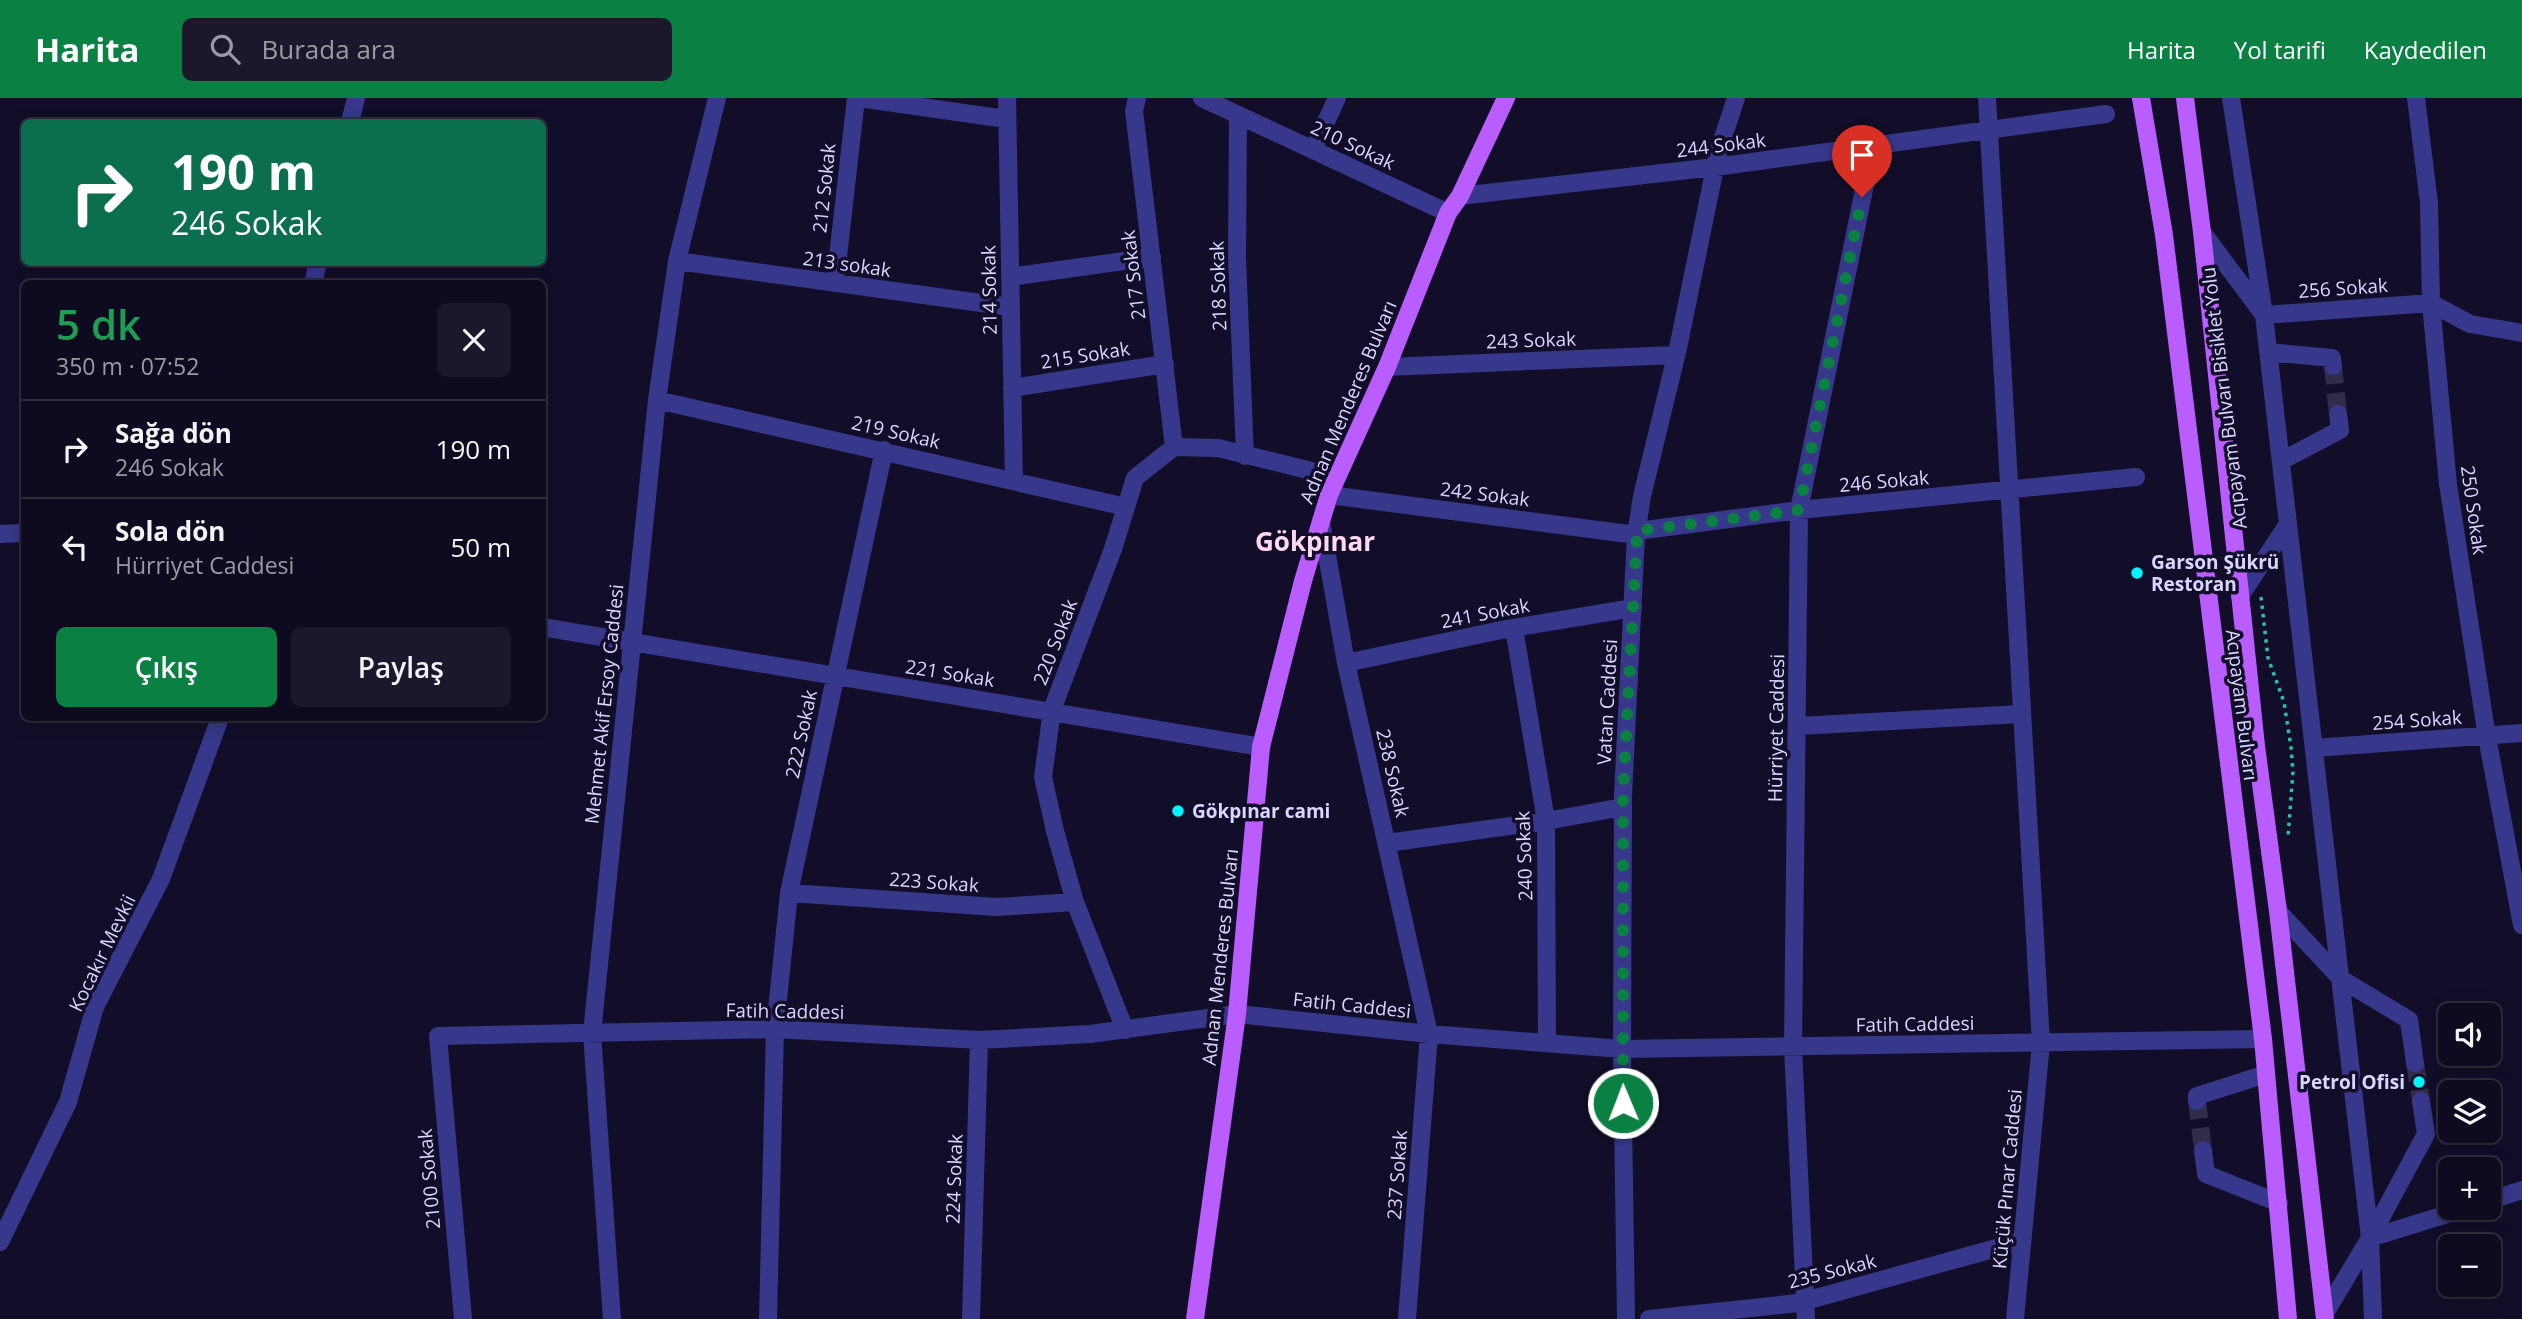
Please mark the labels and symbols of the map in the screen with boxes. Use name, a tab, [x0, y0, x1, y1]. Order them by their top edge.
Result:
street label: 210 Sokak	[1307, 114, 1399, 176]
pin	[1832, 125, 1892, 197]
street label: 244 Sokak	[1675, 127, 1767, 163]
street label: 212 Sokak	[806, 142, 842, 234]
street label: 217 Sokak	[1115, 229, 1151, 321]
street label: 218 Sokak	[1203, 241, 1233, 331]
street label: 213 sokak	[801, 245, 893, 283]
street label: 214 Sokak	[975, 245, 1003, 335]
street label: Acıpayam Bulvarı Bisiklet Yolu	[2195, 266, 2253, 530]
street label: 256 Sokak	[2297, 272, 2389, 304]
street label: Adnan Menderes Bulvarı	[1293, 297, 1403, 507]
street label: 243 Sokak	[1486, 325, 1576, 355]
street label: 215 Sokak	[1039, 335, 1131, 375]
street label: 219 Sokak	[849, 409, 943, 455]
street label: 246 Sokak	[1838, 464, 1930, 498]
street label: 250 Sokak	[2455, 464, 2493, 556]
street label: 242 Sokak	[1439, 476, 1531, 512]
district label: Gökpınar	[1255, 523, 1375, 559]
place label: Garson Şükrü Restoran	[2151, 549, 2279, 597]
marker: Garson Şükrü Restoran	[2129, 565, 2145, 581]
street label: Mehmet Akif Ersoy Caddesi	[578, 583, 630, 825]
street label: 241 Sokak	[1438, 592, 1532, 634]
street label: 220 Sokak	[1027, 595, 1083, 689]
street label: Acıpayam Bulvarı	[2220, 628, 2264, 782]
street label: Vatan Caddesi	[1591, 638, 1623, 766]
street label: 221 Sokak	[904, 653, 996, 693]
street label: Hürriyet Caddesi	[1762, 654, 1790, 802]
street label: 222 Sokak	[779, 687, 823, 781]
street label: 254 Sokak	[2371, 704, 2463, 736]
street label: 238 Sokak	[1370, 726, 1416, 820]
place label: Gökpınar cami	[1192, 798, 1330, 824]
marker: Gökpınar cami	[1170, 803, 1186, 819]
street label: 240 Sokak	[1509, 811, 1539, 901]
street label: Adnan Menderes Bulvarı	[1196, 847, 1244, 1067]
street label: 223 Sokak	[888, 866, 980, 898]
street label: Kocakır Mevkii	[62, 890, 142, 1016]
street label: Fatih Caddesi	[1292, 986, 1412, 1024]
street label: Fatih Caddesi	[725, 997, 845, 1025]
street label: Fatih Caddesi	[1855, 1010, 1975, 1038]
position arrow	[1586, 1066, 1660, 1140]
place label: Petrol Ofisi	[2299, 1069, 2405, 1095]
marker: Petrol Ofisi	[2411, 1074, 2427, 1090]
street label: Küçük Pınar Caddesi	[1986, 1088, 2028, 1270]
street label: 2100 Sokak	[412, 1128, 446, 1230]
street label: 237 Sokak	[1381, 1129, 1413, 1221]
street label: 224 Sokak	[939, 1134, 969, 1224]
street label: 235 Sokak	[1785, 1248, 1879, 1294]

